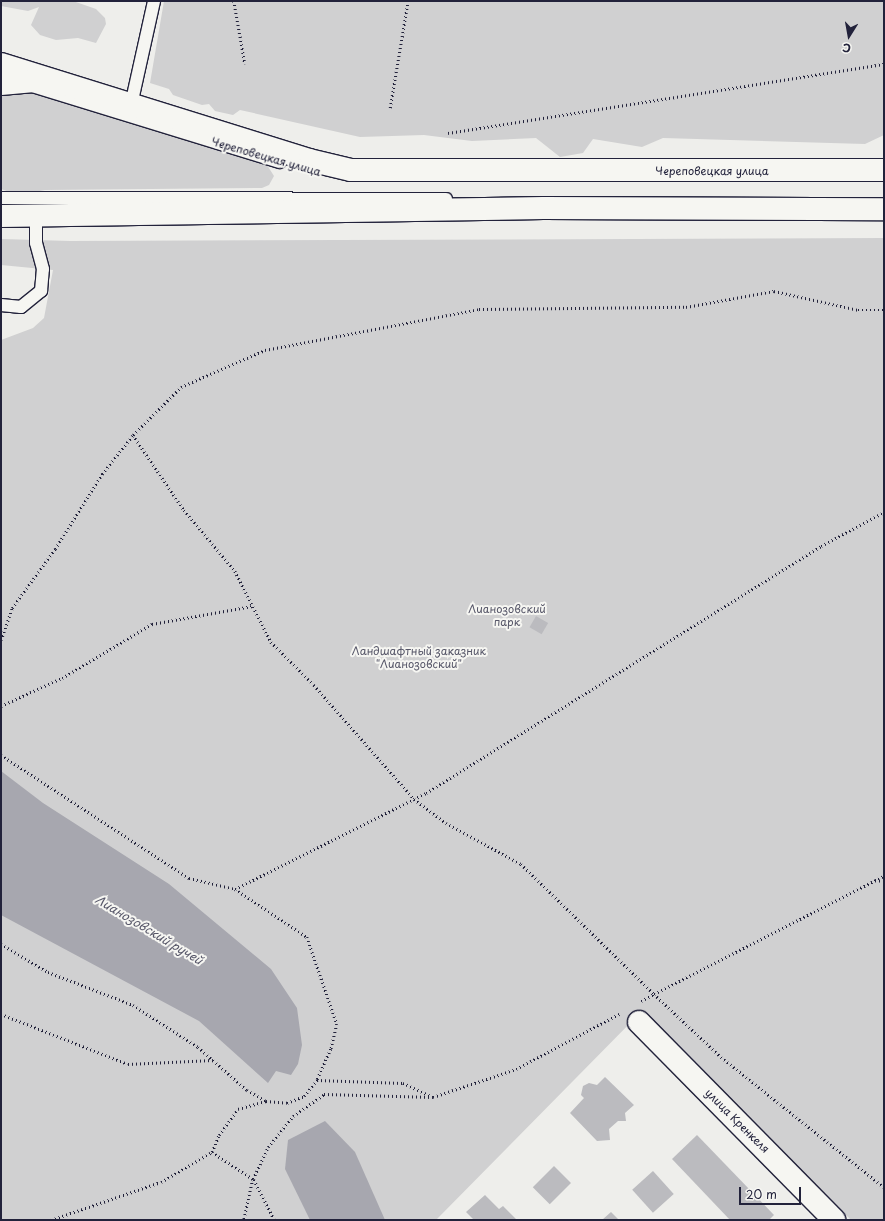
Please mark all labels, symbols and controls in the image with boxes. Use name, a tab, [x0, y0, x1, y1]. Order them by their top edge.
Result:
north arrow	[829, 16, 869, 56]
text: С	[841, 39, 852, 57]
street label: Череповецкая улица	[209, 135, 323, 179]
street label: Череповецкая улица	[655, 164, 769, 178]
park label: Лианозовский парк	[468, 603, 546, 629]
park label: Ландшафтный заказник "Лианозовский"	[352, 645, 486, 671]
water label: Лианозовский ручей	[93, 892, 205, 968]
street label: улица Кренкеля	[702, 1086, 772, 1156]
scale bar	[741, 1179, 803, 1205]
text: 20 m	[746, 1185, 777, 1203]

